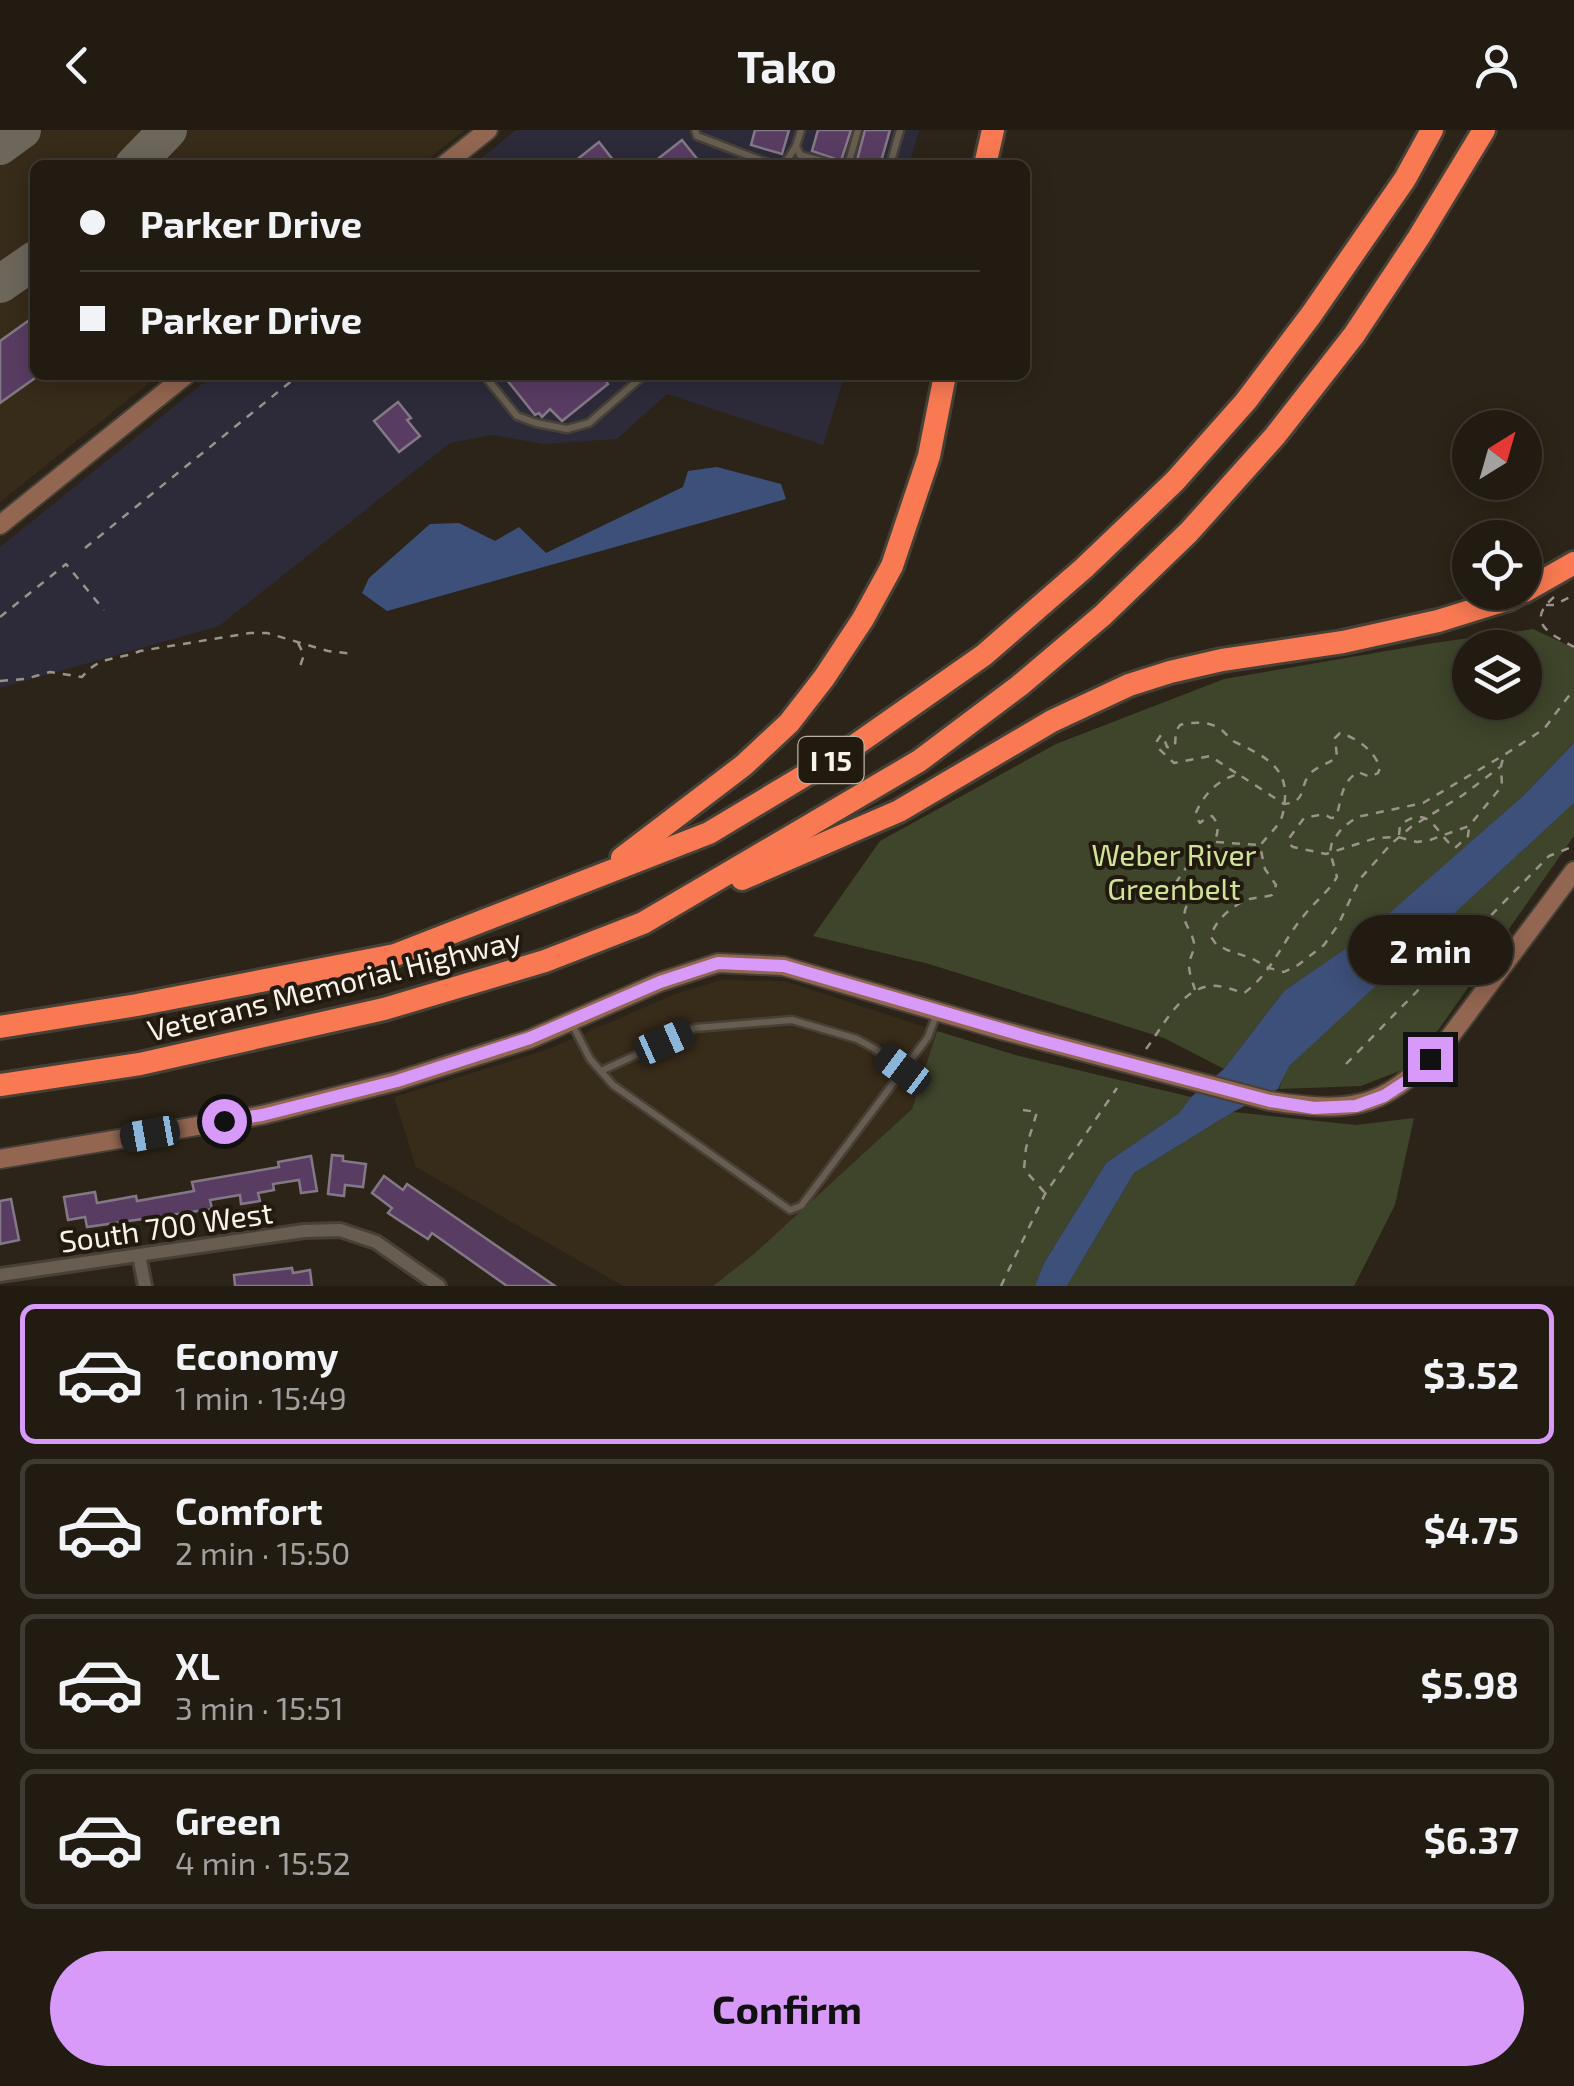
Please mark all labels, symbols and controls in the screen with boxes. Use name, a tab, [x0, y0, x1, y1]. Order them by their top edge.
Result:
icon: back	[50, 38, 105, 93]
text: Tako	[737, 38, 837, 92]
icon: person	[1469, 38, 1524, 93]
text: Parker Drive	[140, 200, 362, 246]
text: Parker Drive	[140, 296, 362, 342]
north arrow	[1452, 410, 1542, 500]
map controls	[1452, 410, 1542, 720]
button: locate	[1452, 520, 1542, 610]
button: layers	[1452, 630, 1542, 720]
road number: I 15	[798, 737, 864, 783]
park label: Weber River Greenbelt	[1091, 836, 1257, 906]
callout: 2 min	[1348, 914, 1512, 984]
street label: Veterans Memorial Highway	[143, 920, 525, 1048]
text: 2 min	[1390, 931, 1471, 969]
car	[630, 1016, 698, 1068]
route end	[1408, 1037, 1453, 1082]
car	[870, 1040, 936, 1100]
route start	[202, 1099, 247, 1144]
car	[118, 1114, 182, 1154]
street label: South 700 West	[57, 1193, 275, 1259]
icon: car	[55, 1329, 145, 1419]
text: Economy	[175, 1332, 339, 1378]
text: $3.52	[1423, 1351, 1519, 1397]
text: 1 min · 15:49	[175, 1378, 347, 1416]
icon: car	[55, 1484, 145, 1574]
text: Comfort	[175, 1487, 323, 1533]
text: $4.75	[1424, 1506, 1519, 1552]
text: 2 min · 15:50	[175, 1533, 350, 1571]
icon: car	[55, 1639, 145, 1729]
text: XL	[175, 1642, 220, 1688]
text: $5.98	[1421, 1661, 1519, 1707]
text: 3 min · 15:51	[175, 1688, 344, 1726]
icon: car	[55, 1794, 145, 1884]
text: Green	[175, 1797, 281, 1843]
text: $6.37	[1424, 1816, 1519, 1862]
text: 4 min · 15:52	[175, 1843, 351, 1881]
button: Confirm	[50, 1951, 1524, 2066]

